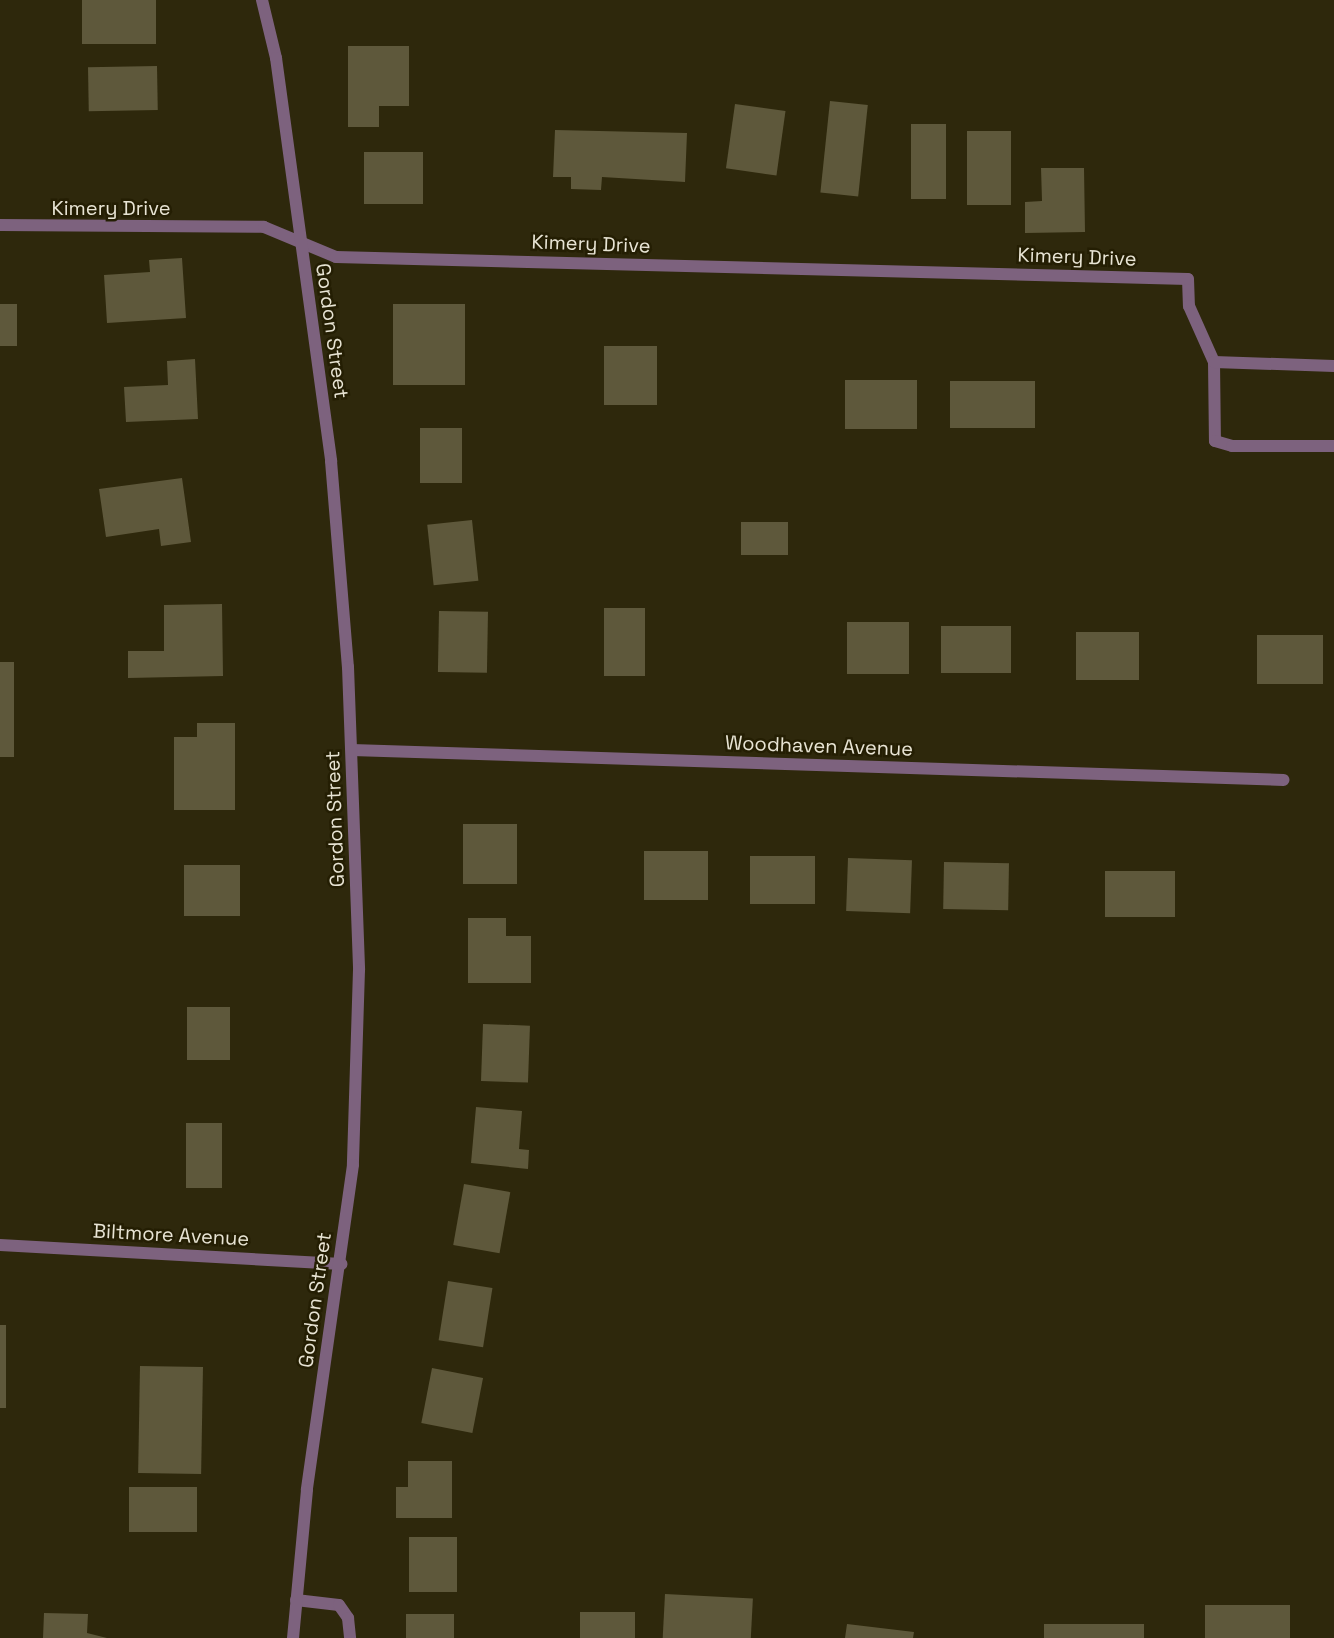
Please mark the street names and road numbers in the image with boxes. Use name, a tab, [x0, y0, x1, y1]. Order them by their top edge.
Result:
street label: Kimery Drive	[52, 196, 170, 220]
street label: Kimery Drive	[531, 230, 651, 258]
street label: Kimery Drive	[1017, 243, 1137, 271]
street label: Gordon Street	[311, 262, 353, 400]
street label: Woodhaven Avenue	[724, 731, 914, 761]
street label: Gordon Street	[321, 750, 349, 888]
street label: Biltmore Avenue	[92, 1219, 250, 1251]
street label: Gordon Street	[294, 1231, 336, 1369]

